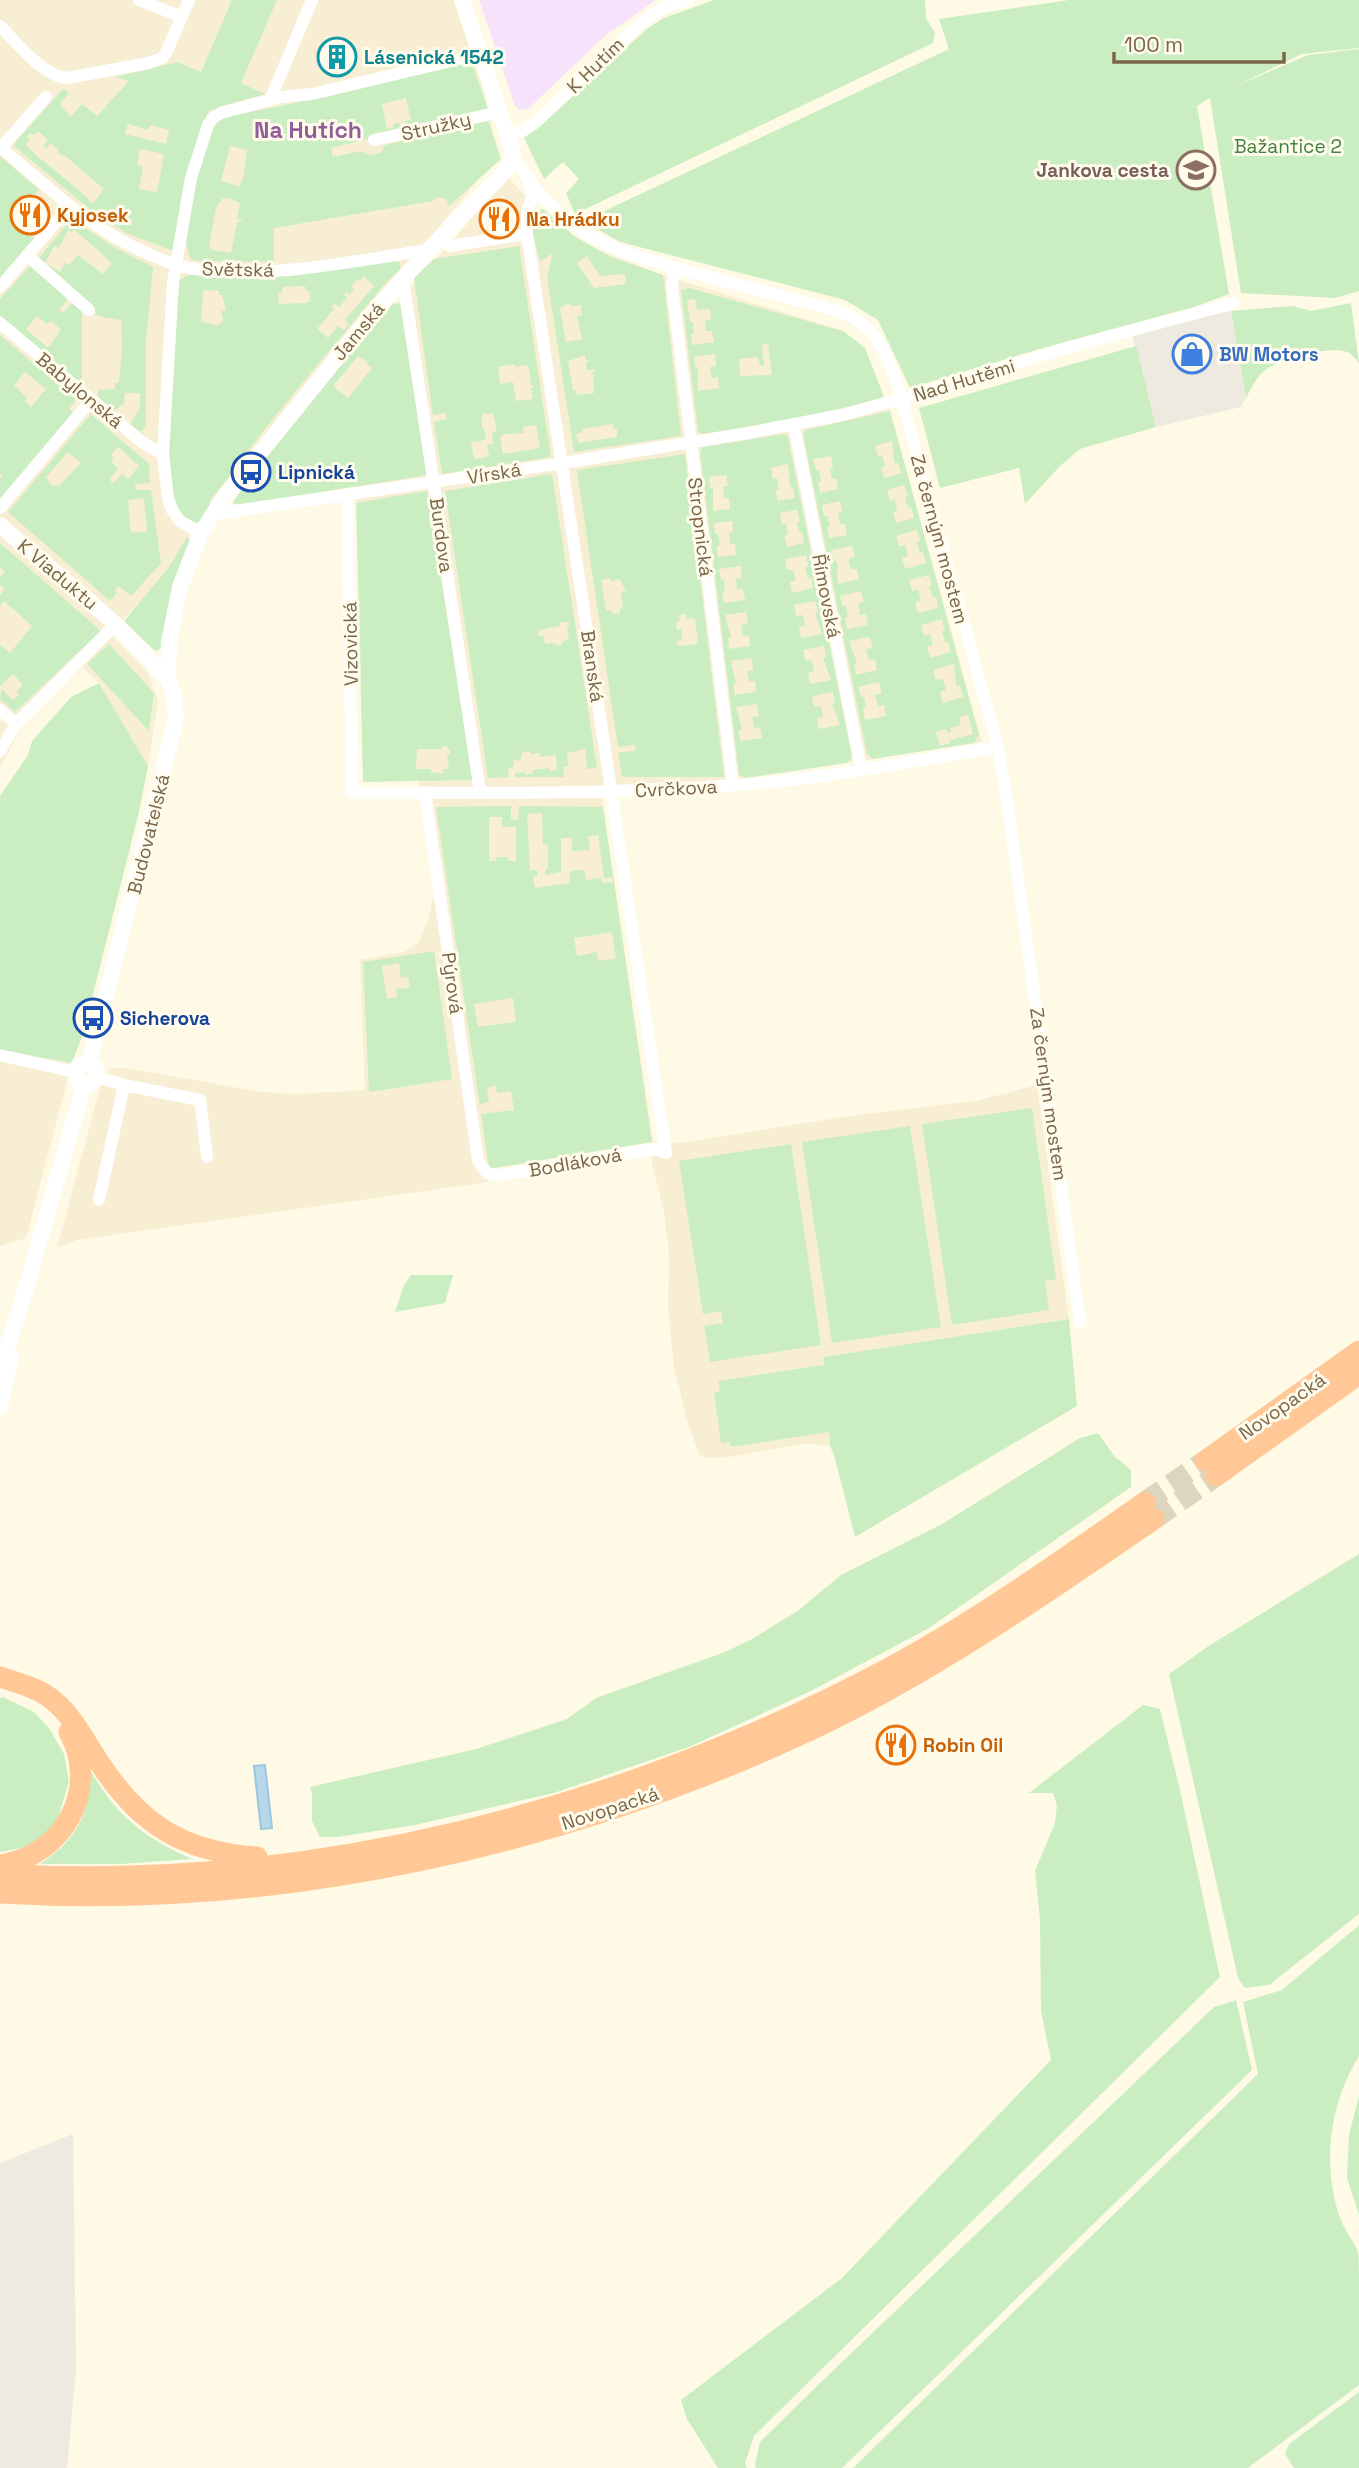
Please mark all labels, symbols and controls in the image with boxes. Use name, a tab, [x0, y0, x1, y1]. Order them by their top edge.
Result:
scale bar	[1114, 21, 1284, 65]
text: 100 m	[1124, 31, 1183, 58]
street label: K Hutím	[561, 32, 629, 99]
building icon: Lásenická 1542	[316, 36, 358, 78]
place label: Lásenická 1542	[364, 45, 504, 70]
street label: Stružky	[399, 106, 473, 147]
district label: Na Hutích	[254, 115, 362, 145]
park label: Bažantice 2	[1234, 134, 1342, 159]
school or university icon: Jankova cesta	[1175, 149, 1217, 191]
place label: Jankova cesta	[1036, 158, 1169, 183]
restaurant icon: Kyjosek	[9, 194, 51, 236]
restaurant icon: Na Hrádku	[478, 198, 520, 240]
place label: Kyjosek	[57, 203, 129, 228]
place label: Na Hrádku	[526, 207, 620, 232]
street label: Světská	[202, 256, 274, 283]
street label: Jamská	[327, 297, 390, 366]
shop icon: BW Motors	[1171, 333, 1213, 375]
place label: BW Motors	[1219, 342, 1319, 367]
street label: Babylonská	[31, 347, 128, 434]
street label: Nad Hutěmi	[910, 353, 1018, 408]
bus stop icon: Lipnická	[230, 451, 272, 493]
street label: Za černým mostem	[905, 451, 974, 627]
street label: Vírská	[465, 457, 523, 490]
place label: Lipnická	[278, 460, 355, 485]
street label: Stropnická	[682, 476, 719, 578]
street label: Burdova	[424, 496, 459, 574]
street label: K Viaduktu	[12, 533, 103, 615]
street label: Římovská	[806, 552, 847, 640]
street label: Vizovická	[337, 601, 364, 686]
street label: Branská	[575, 628, 610, 704]
street label: Budovatelská	[121, 771, 176, 897]
street label: Cvrčkova	[634, 774, 718, 803]
street label: Pýrová	[436, 951, 469, 1016]
bus stop icon: Sicherova	[72, 997, 114, 1039]
place label: Sicherova	[120, 1006, 210, 1031]
street label: Za černým mostem	[1024, 1006, 1073, 1182]
street label: Bodláková	[527, 1142, 624, 1183]
street label: Novopacká	[1234, 1367, 1331, 1446]
restaurant icon: Robin Oil	[875, 1724, 917, 1766]
place label: Robin Oil	[923, 1733, 1003, 1758]
street label: Novopacká	[558, 1781, 662, 1836]

